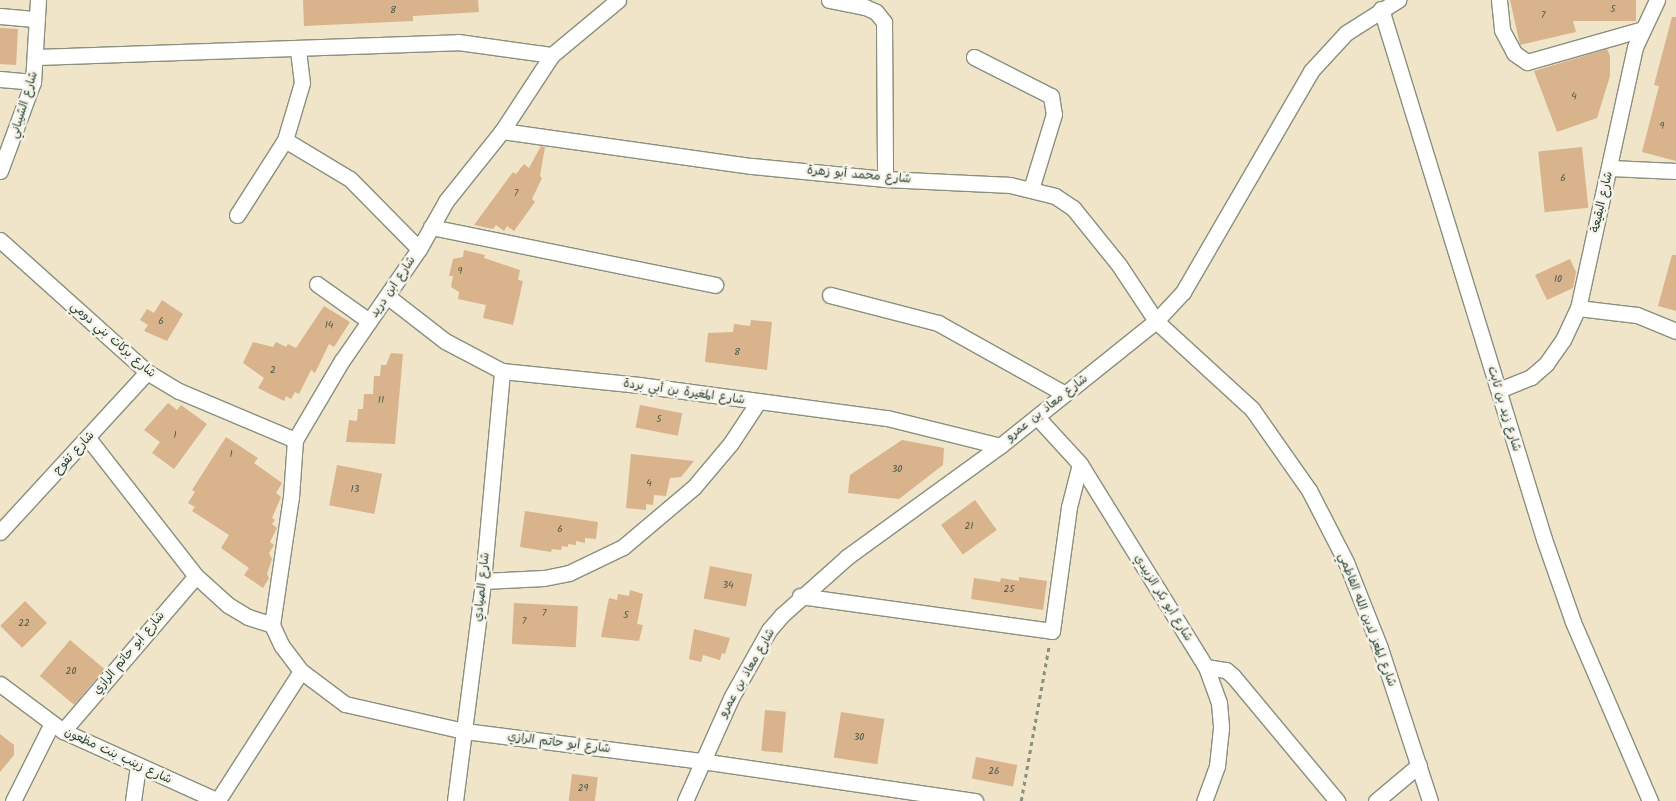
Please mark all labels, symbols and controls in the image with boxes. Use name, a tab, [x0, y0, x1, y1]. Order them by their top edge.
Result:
house number: 5	[1610, 4, 1616, 16]
house number: 8	[390, 5, 396, 17]
house number: 7	[1541, 10, 1545, 22]
street label: شارع الشيباني	[7, 70, 41, 140]
house number: 4	[1571, 91, 1577, 103]
house number: 9	[1660, 121, 1664, 133]
street label: شارع محمد أبو زهرة	[806, 163, 912, 187]
street label: شارع البقيعة	[1588, 170, 1616, 234]
house number: 6	[1560, 173, 1566, 185]
house number: 7	[514, 188, 518, 200]
street label: شارع ابن دريد	[367, 254, 419, 320]
house number: 9	[458, 266, 462, 278]
house number: 10	[1554, 274, 1562, 286]
street label: شارع بركات بني دومي	[67, 299, 159, 381]
house number: 6	[158, 316, 164, 328]
house number: 14	[325, 320, 333, 332]
house number: 8	[734, 347, 740, 359]
house number: 2	[270, 365, 276, 377]
street label: شارع زيد بن ثابت	[1484, 365, 1524, 453]
street label: شارع معاذ بن عمرو	[1003, 372, 1091, 444]
street label: شارع المغيرة بن أبي بردة	[622, 376, 746, 408]
house number: 11	[378, 395, 384, 407]
house number: 5	[656, 414, 662, 426]
street label: شارع تفوح	[50, 429, 98, 477]
house number: 1	[173, 430, 177, 442]
house number: 1	[229, 449, 233, 461]
house number: 30	[892, 464, 902, 476]
house number: 4	[646, 478, 652, 490]
house number: 13	[351, 484, 359, 496]
house number: 21	[965, 521, 973, 533]
house number: 6	[557, 524, 563, 536]
street label: شارع المعز لدين الله الفاطمي	[1335, 551, 1399, 689]
street label: شارع الصيادي	[471, 552, 493, 622]
street label: شارع أبو بكر الزبيدي	[1131, 552, 1195, 644]
house number: 34	[722, 580, 734, 592]
house number: 25	[1003, 584, 1015, 596]
house number: 7	[542, 608, 546, 620]
street label: شارع أبو حاتم الرازي	[90, 609, 168, 697]
house number: 5	[623, 610, 629, 622]
house number: 7	[522, 616, 526, 628]
house number: 22	[18, 618, 30, 630]
street label: شارع معاذ بن عمرو	[716, 626, 778, 720]
house number: 20	[66, 666, 76, 678]
street label: شارع زينب بنت مظعون	[62, 725, 174, 787]
street label: شارع أبو حاتم الرازي	[507, 730, 611, 756]
house number: 30	[854, 732, 864, 744]
house number: 26	[988, 766, 1000, 778]
house number: 29	[578, 783, 588, 795]

